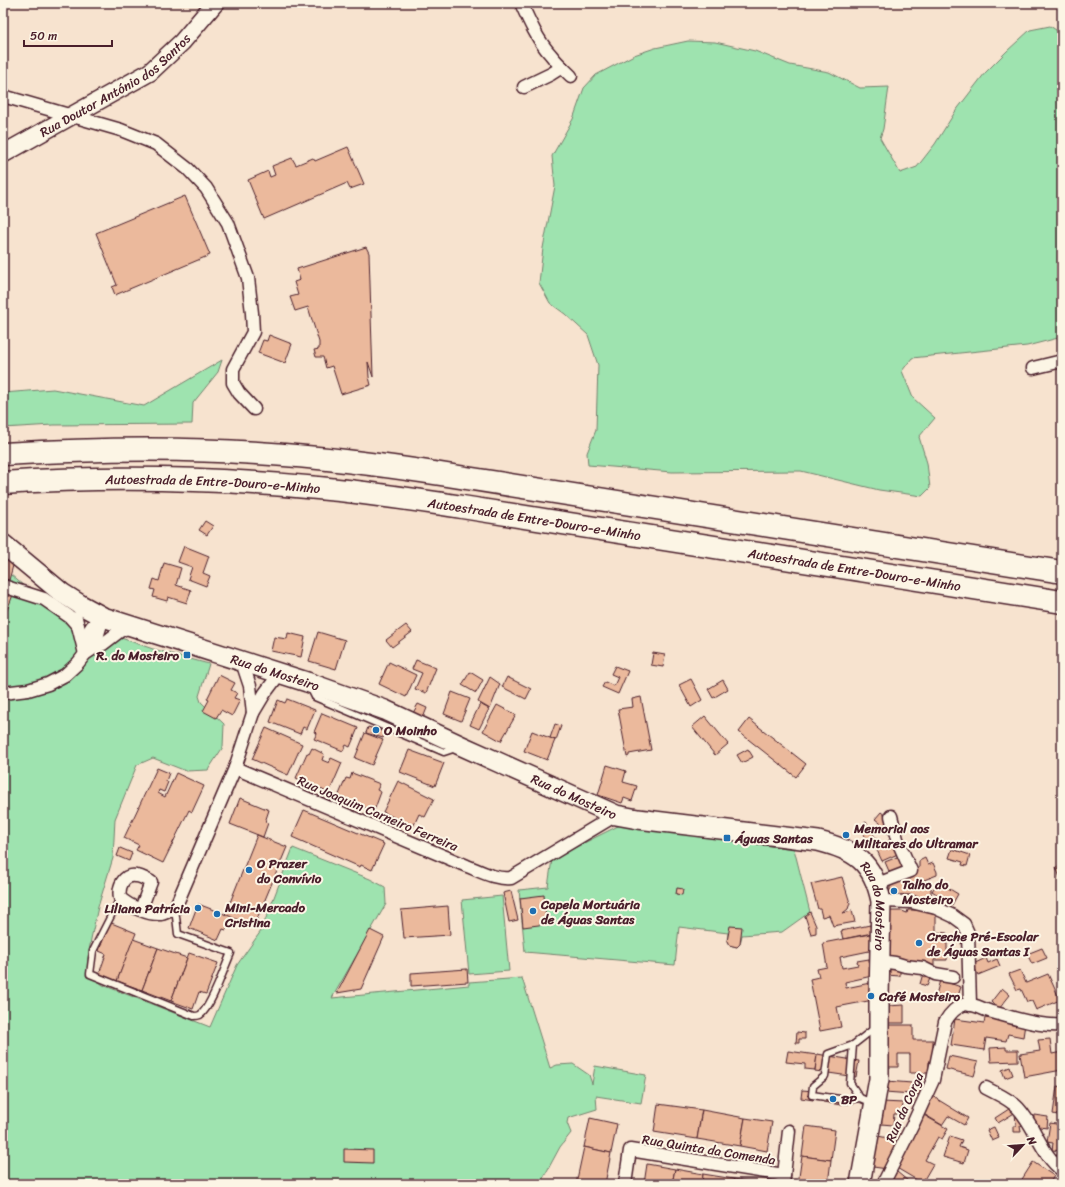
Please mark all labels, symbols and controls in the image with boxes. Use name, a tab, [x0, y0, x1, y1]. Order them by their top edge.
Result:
scale bar	[24, 22, 112, 48]
text: 50 m	[30, 25, 57, 47]
street label: Rua Doutor António dos Santos	[35, 27, 197, 143]
street label: Autoestrada de Entre-Douro-e-Minho	[104, 468, 322, 500]
street label: Autoestrada de Entre-Douro-e-Minho	[425, 491, 643, 547]
street label: Autoestrada de Entre-Douro-e-Minho	[745, 541, 963, 598]
place label: R. do Mosteiro	[95, 644, 179, 667]
street label: Rua do Mosteiro	[228, 647, 323, 698]
marker: R. do Mosteiro	[182, 650, 192, 660]
place label: O Moinho	[383, 719, 437, 742]
marker: O Moinho	[371, 725, 381, 735]
street label: Rua do Mosteiro	[527, 767, 621, 826]
street label: Rua Joaquim Carneiro Ferreira	[294, 769, 462, 858]
place label: Memorial aos Militares do Ultramar	[853, 817, 979, 855]
place label: Águas Santas	[734, 827, 814, 850]
marker: Memorial aos Militares do Ultramar	[841, 830, 851, 840]
marker: Águas Santas	[722, 833, 732, 843]
place label: O Prazer do Convívio	[256, 852, 322, 890]
street label: Rua do Mosteiro	[854, 856, 892, 951]
marker: O Prazer do Convívio	[244, 865, 254, 875]
place label: Talho do Mosteiro	[901, 873, 953, 911]
marker: Talho do Mosteiro	[889, 886, 899, 896]
place label: Capela Mortuária de Águas Santas	[540, 893, 640, 931]
place label: Mini-Mercado Cristina	[224, 896, 305, 934]
place label: Liliana Patrícia	[104, 897, 190, 920]
marker: Liliana Patrícia	[193, 903, 203, 913]
marker: Capela Mortuária de Águas Santas	[528, 906, 538, 916]
marker: Mini-Mercado Cristina	[212, 909, 222, 919]
place label: Creche Pré-Escolar de Águas Santas I	[926, 925, 1040, 963]
marker: Creche Pré-Escolar de Águas Santas I	[914, 938, 924, 948]
place label: Café Mosteiro	[878, 985, 961, 1008]
marker: Café Mosteiro	[866, 991, 876, 1001]
street label: Rua da Corga	[879, 1068, 930, 1146]
place label: BP	[841, 1088, 857, 1111]
marker: BP	[828, 1094, 838, 1104]
north arrow	[1003, 1125, 1043, 1165]
street label: Rua Quinta da Comenda	[641, 1128, 778, 1171]
text: N	[1021, 1132, 1042, 1149]

